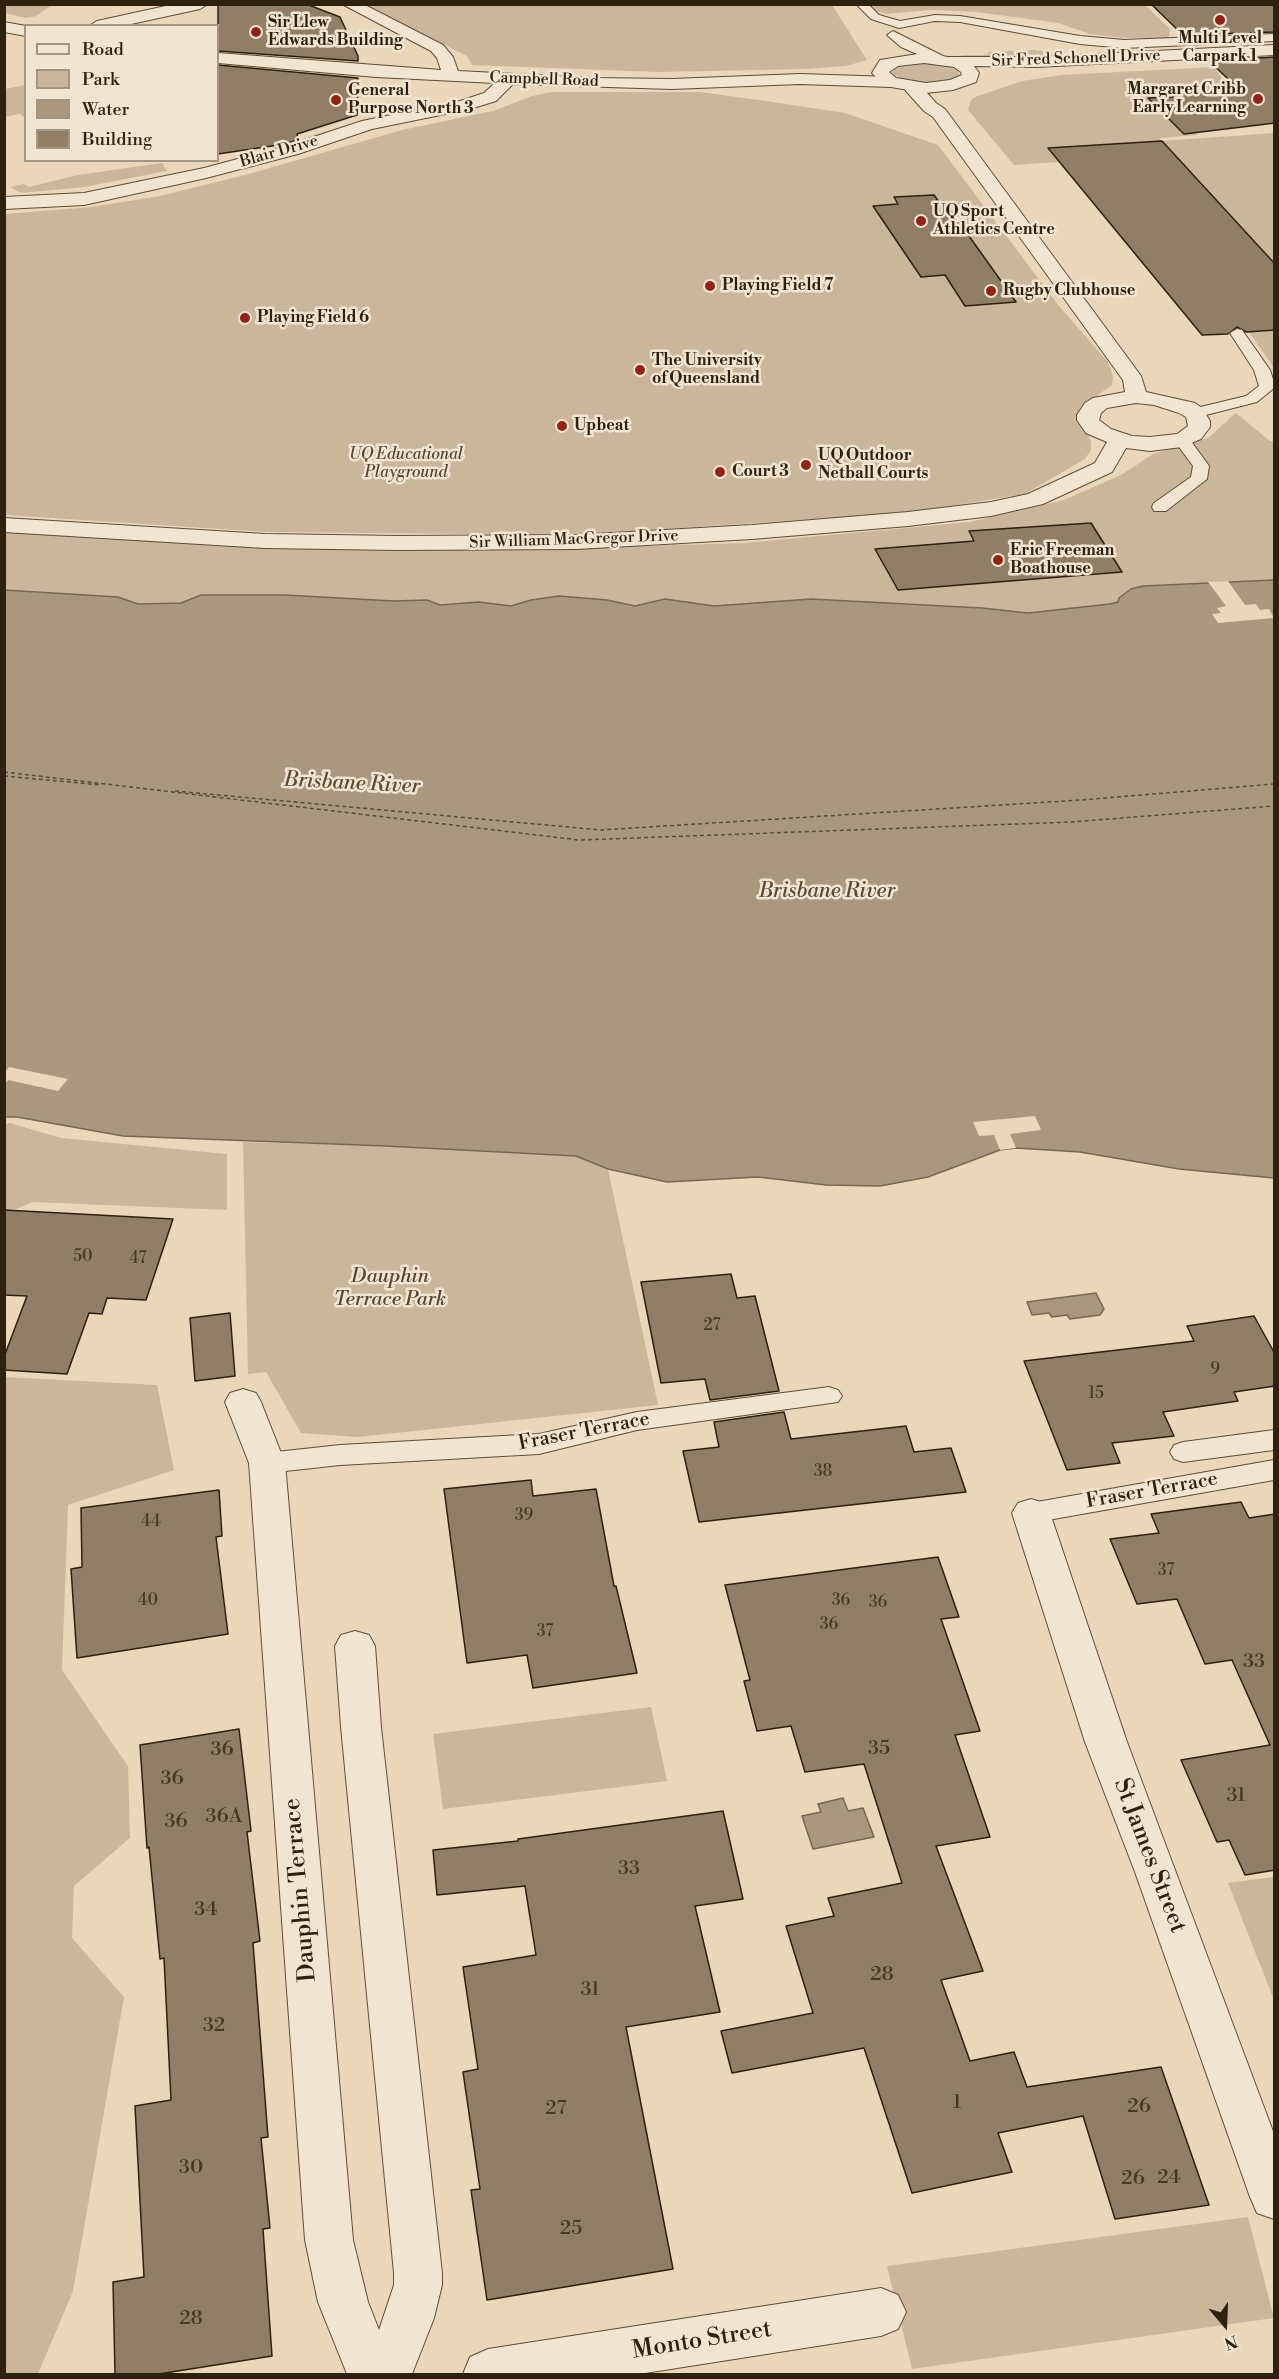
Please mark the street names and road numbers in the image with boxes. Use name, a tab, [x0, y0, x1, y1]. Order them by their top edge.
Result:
street label: Sir Fred Schonell Drive	[991, 46, 1161, 72]
street label: Campbell Road	[489, 68, 599, 92]
street label: Blair Drive	[238, 132, 320, 172]
street label: Sir William MacGregor Drive	[469, 527, 679, 553]
street label: Fraser Terrace	[516, 1407, 652, 1457]
street label: Fraser Terrace	[1084, 1468, 1220, 1514]
street label: St James Street	[1106, 1775, 1192, 1937]
street label: Dauphin Terrace	[279, 1797, 323, 1983]
street label: Monto Street	[630, 2316, 774, 2366]

